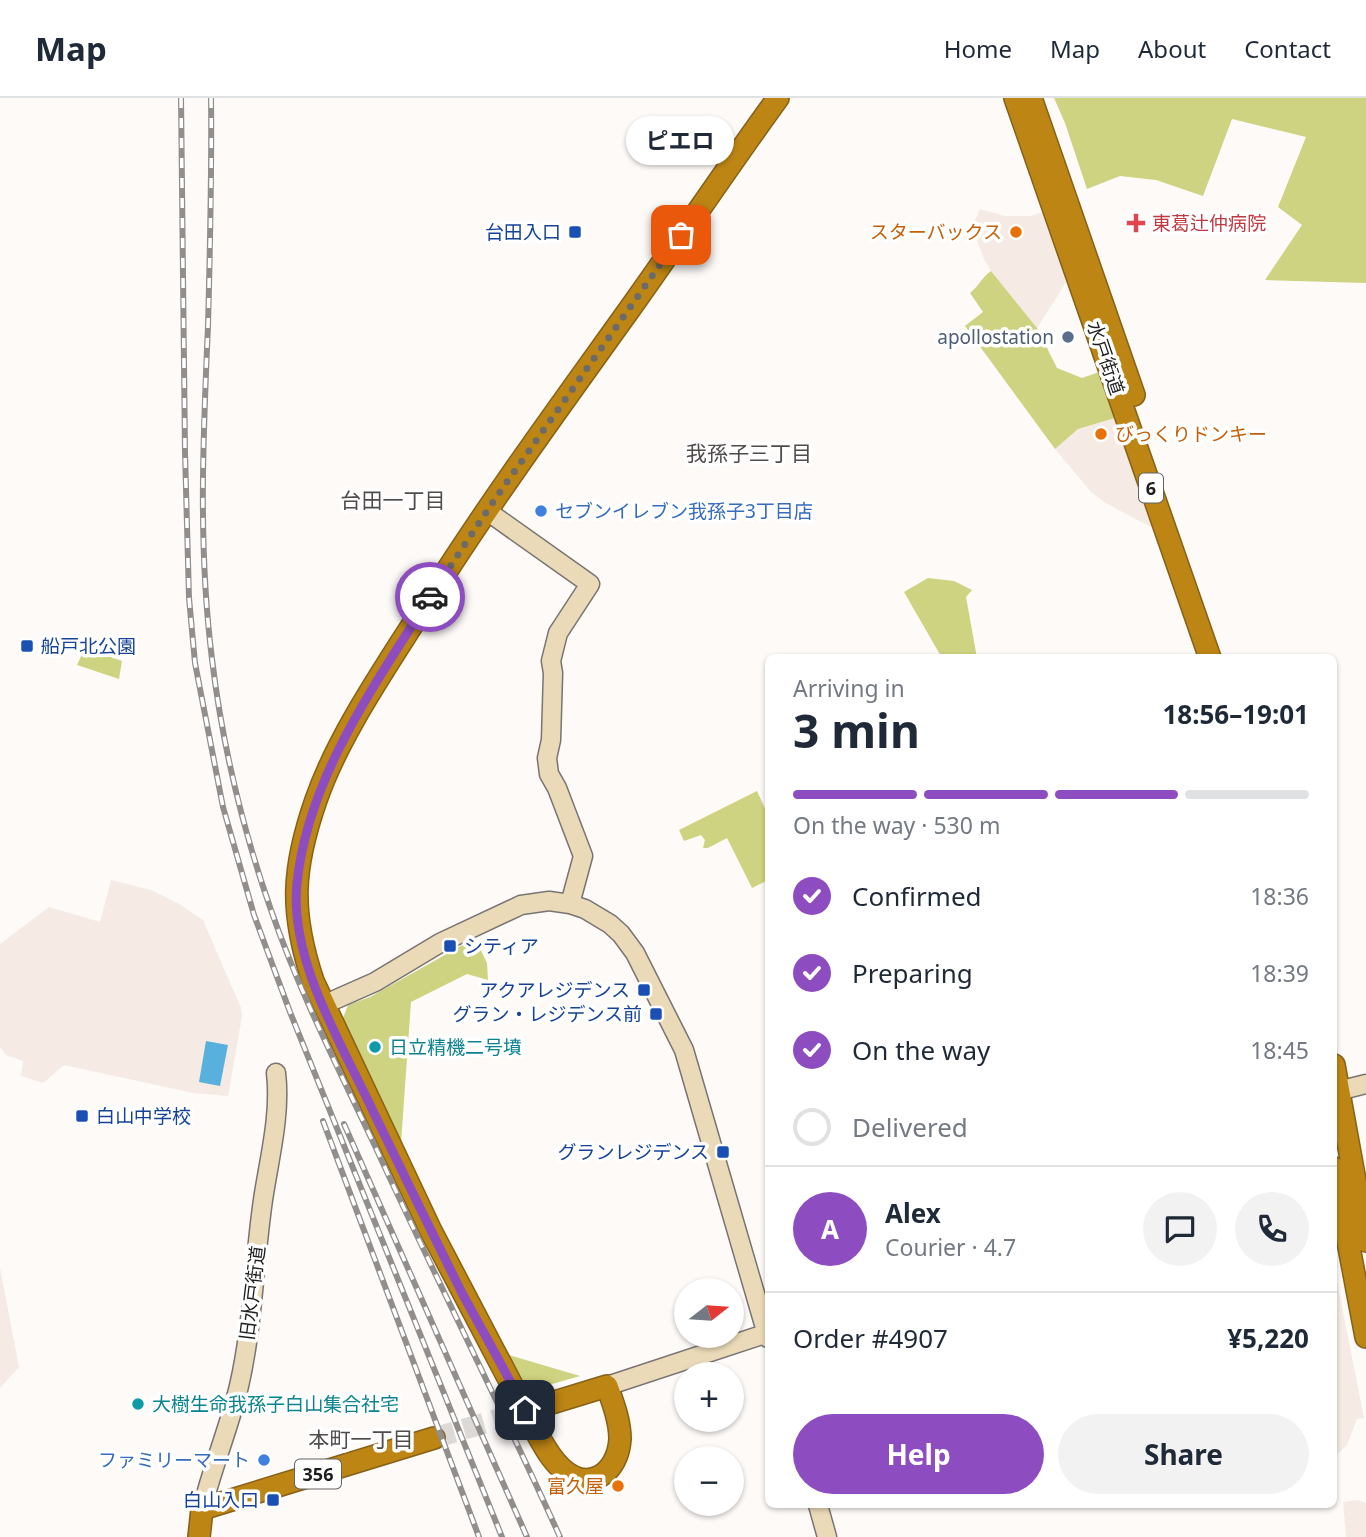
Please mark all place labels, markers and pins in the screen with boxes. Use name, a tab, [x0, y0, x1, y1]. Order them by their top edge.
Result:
callout: ピエロ	[627, 116, 735, 165]
pin	[651, 205, 711, 265]
place label: 東葛辻仲病院	[1152, 210, 1266, 236]
marker: 東葛辻仲病院	[1126, 213, 1146, 233]
place label: 台田入口	[485, 219, 561, 245]
place label: スターバックス	[870, 219, 1002, 245]
marker: 台田入口	[567, 224, 583, 240]
marker: スターバックス	[1008, 224, 1024, 240]
place label: apollostation	[937, 324, 1054, 350]
marker: apollostation	[1060, 329, 1076, 345]
place label: びっくりドンキー	[1115, 421, 1267, 447]
marker: びっくりドンキー	[1093, 426, 1109, 442]
place label: セブンイレブン我孫子3丁目店	[555, 498, 813, 524]
marker: セブンイレブン我孫子3丁目店	[533, 503, 549, 519]
place label: 船戸北公園	[41, 633, 136, 659]
marker: 船戸北公園	[19, 638, 35, 654]
place label: シティア	[464, 933, 539, 959]
marker: シティア	[442, 938, 458, 954]
place label: アクアレジデンス	[479, 977, 630, 1003]
marker: アクアレジデンス	[636, 982, 652, 998]
place label: グラン・レジデンス前	[452, 1001, 642, 1027]
marker: グラン・レジデンス前	[648, 1006, 664, 1022]
place label: 日立精機二号墳	[389, 1034, 522, 1060]
marker: 日立精機二号墳	[367, 1039, 383, 1055]
place label: 白山中学校	[96, 1103, 191, 1129]
marker: 白山中学校	[74, 1108, 90, 1124]
place label: グランレジデンス	[557, 1139, 709, 1165]
marker: グランレジデンス	[715, 1144, 731, 1160]
pin	[495, 1380, 555, 1440]
place label: 大樹生命我孫子白山集合社宅	[152, 1391, 399, 1417]
marker: 大樹生命我孫子白山集合社宅	[130, 1396, 146, 1412]
place label: ファミリーマート	[98, 1447, 250, 1473]
marker: ファミリーマート	[256, 1452, 272, 1468]
place label: 富久屋	[547, 1473, 604, 1499]
marker: 富久屋	[610, 1478, 626, 1494]
place label: 白山入口	[183, 1487, 259, 1513]
marker: 白山入口	[265, 1492, 281, 1508]

